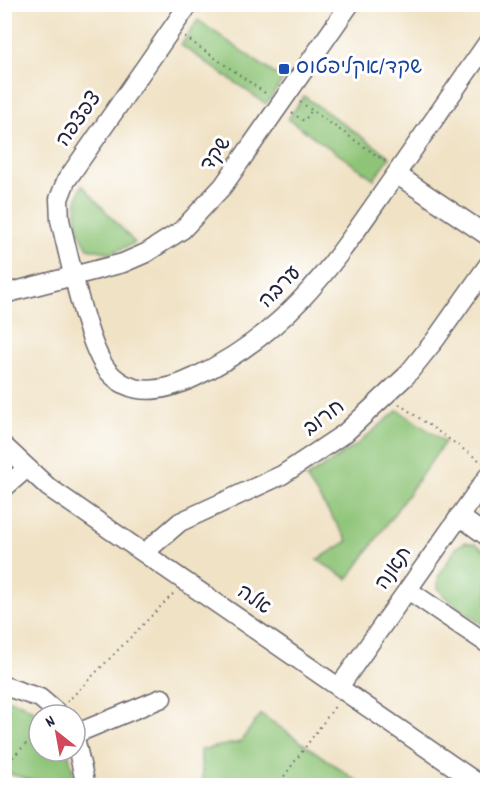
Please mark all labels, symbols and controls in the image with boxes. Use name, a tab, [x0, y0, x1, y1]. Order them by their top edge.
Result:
place label: שקד/אקליפטוס	[296, 54, 422, 84]
marker: שקד/אקליפטוס	[277, 62, 291, 76]
street label: צפצפה	[50, 86, 110, 154]
street label: שקד	[194, 131, 240, 179]
street label: ערבה	[253, 260, 309, 316]
street label: חרוב	[298, 393, 352, 445]
street label: תאנה	[369, 541, 421, 597]
street label: אלה	[230, 578, 276, 624]
north arrow	[27, 703, 87, 763]
text: N	[41, 710, 60, 734]

